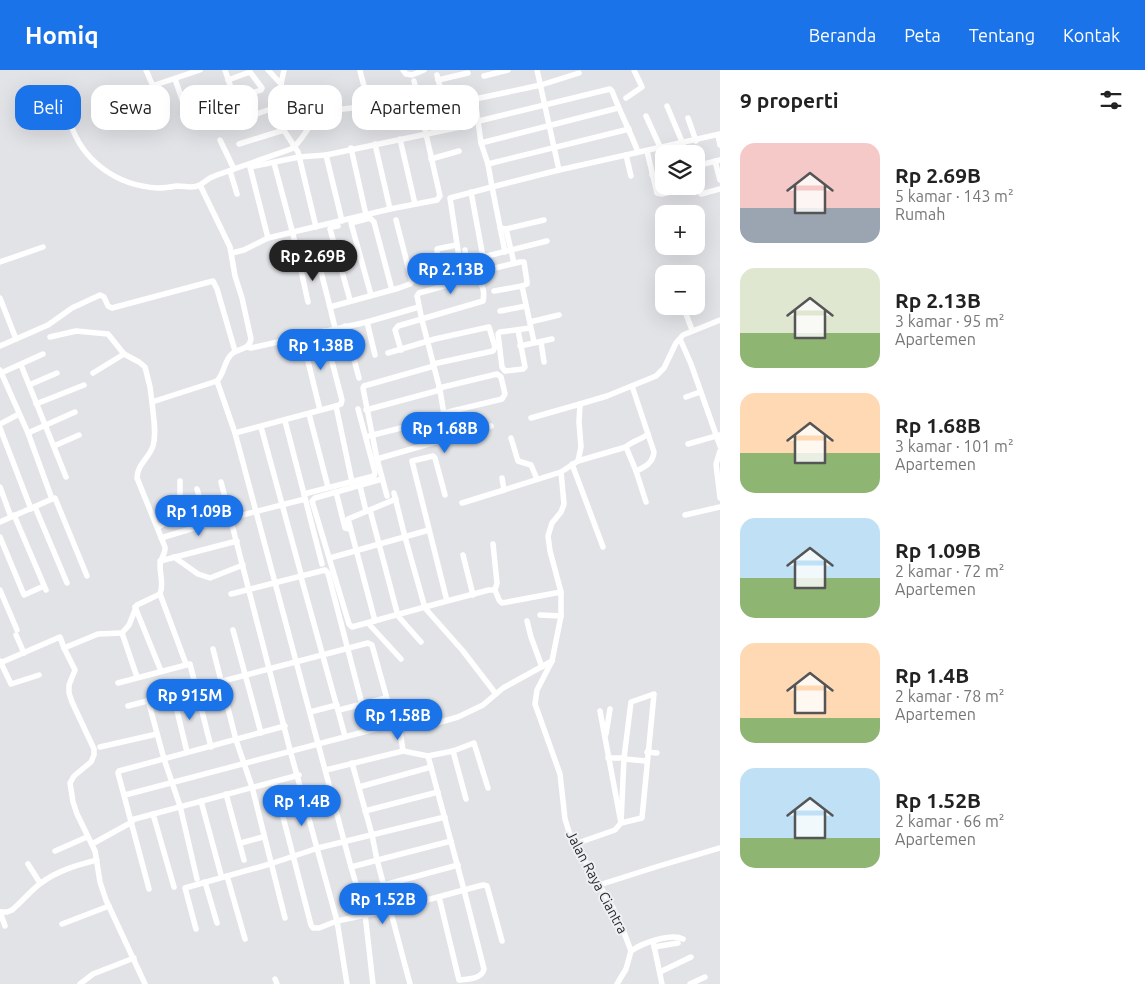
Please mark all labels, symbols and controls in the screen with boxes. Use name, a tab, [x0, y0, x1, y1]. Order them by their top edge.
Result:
text: Homiq	[25, 22, 99, 49]
text: Beranda	[809, 25, 876, 45]
text: Peta	[904, 25, 941, 45]
text: Tentang	[969, 25, 1035, 45]
text: Kontak	[1063, 25, 1120, 45]
chip: Beli	[15, 85, 81, 130]
chip: Sewa	[91, 85, 170, 130]
chip: Filter	[180, 85, 258, 130]
chip: Baru	[268, 85, 342, 130]
chip: Apartemen	[352, 85, 479, 130]
icon: filters	[1097, 86, 1125, 114]
text: 9 properti	[740, 88, 839, 112]
map controls	[655, 145, 705, 315]
button: layers	[655, 145, 705, 195]
icon: home	[780, 163, 840, 223]
text: Rp 2.69B	[895, 163, 981, 187]
text: 5 kamar · 143 m²	[895, 187, 1014, 205]
button: +	[655, 205, 705, 255]
text: Rumah	[895, 205, 945, 223]
pin: Rp 2.69B	[261, 240, 365, 282]
text: Rp 2.69B	[280, 247, 346, 265]
pin: Rp 2.13B	[399, 252, 503, 295]
text: Rp 2.13B	[418, 260, 484, 278]
button: −	[655, 265, 705, 315]
icon: home	[780, 288, 840, 348]
text: Rp 2.13B	[895, 288, 981, 312]
text: 3 kamar · 95 m²	[895, 312, 1005, 330]
pin: Rp 1.38B	[269, 328, 373, 371]
text: Apartemen	[895, 330, 976, 348]
text: Rp 1.38B	[288, 336, 354, 354]
pin: Rp 1.68B	[393, 412, 497, 454]
icon: home	[780, 413, 840, 473]
text: Rp 1.68B	[895, 413, 981, 437]
text: Rp 1.68B	[412, 419, 478, 437]
text: 3 kamar · 101 m²	[895, 437, 1014, 455]
text: Apartemen	[895, 455, 976, 473]
pin: Rp 1.09B	[147, 494, 251, 537]
text: Rp 1.09B	[166, 502, 232, 520]
icon: home	[780, 538, 840, 598]
text: Rp 1.09B	[895, 538, 981, 562]
text: 2 kamar · 72 m²	[895, 562, 1005, 580]
text: Apartemen	[895, 580, 976, 598]
icon: home	[780, 663, 840, 723]
text: Rp 1.4B	[895, 663, 969, 687]
pin: Rp 915M	[144, 678, 236, 721]
text: Rp 915M	[157, 686, 223, 704]
text: 2 kamar · 78 m²	[895, 687, 1005, 705]
pin: Rp 1.58B	[346, 698, 450, 741]
text: Apartemen	[895, 705, 976, 723]
text: Rp 1.58B	[365, 706, 431, 724]
pin: Rp 1.4B	[256, 784, 348, 827]
icon: home	[780, 788, 840, 848]
text: Rp 1.52B	[895, 788, 981, 812]
text: Rp 1.4B	[274, 792, 330, 810]
text: 2 kamar · 66 m²	[895, 812, 1005, 830]
street label: Jalan Raya Ciantra	[563, 828, 631, 936]
text: Apartemen	[895, 830, 976, 848]
pin: Rp 1.52B	[331, 882, 435, 925]
text: Rp 1.52B	[350, 890, 416, 908]

